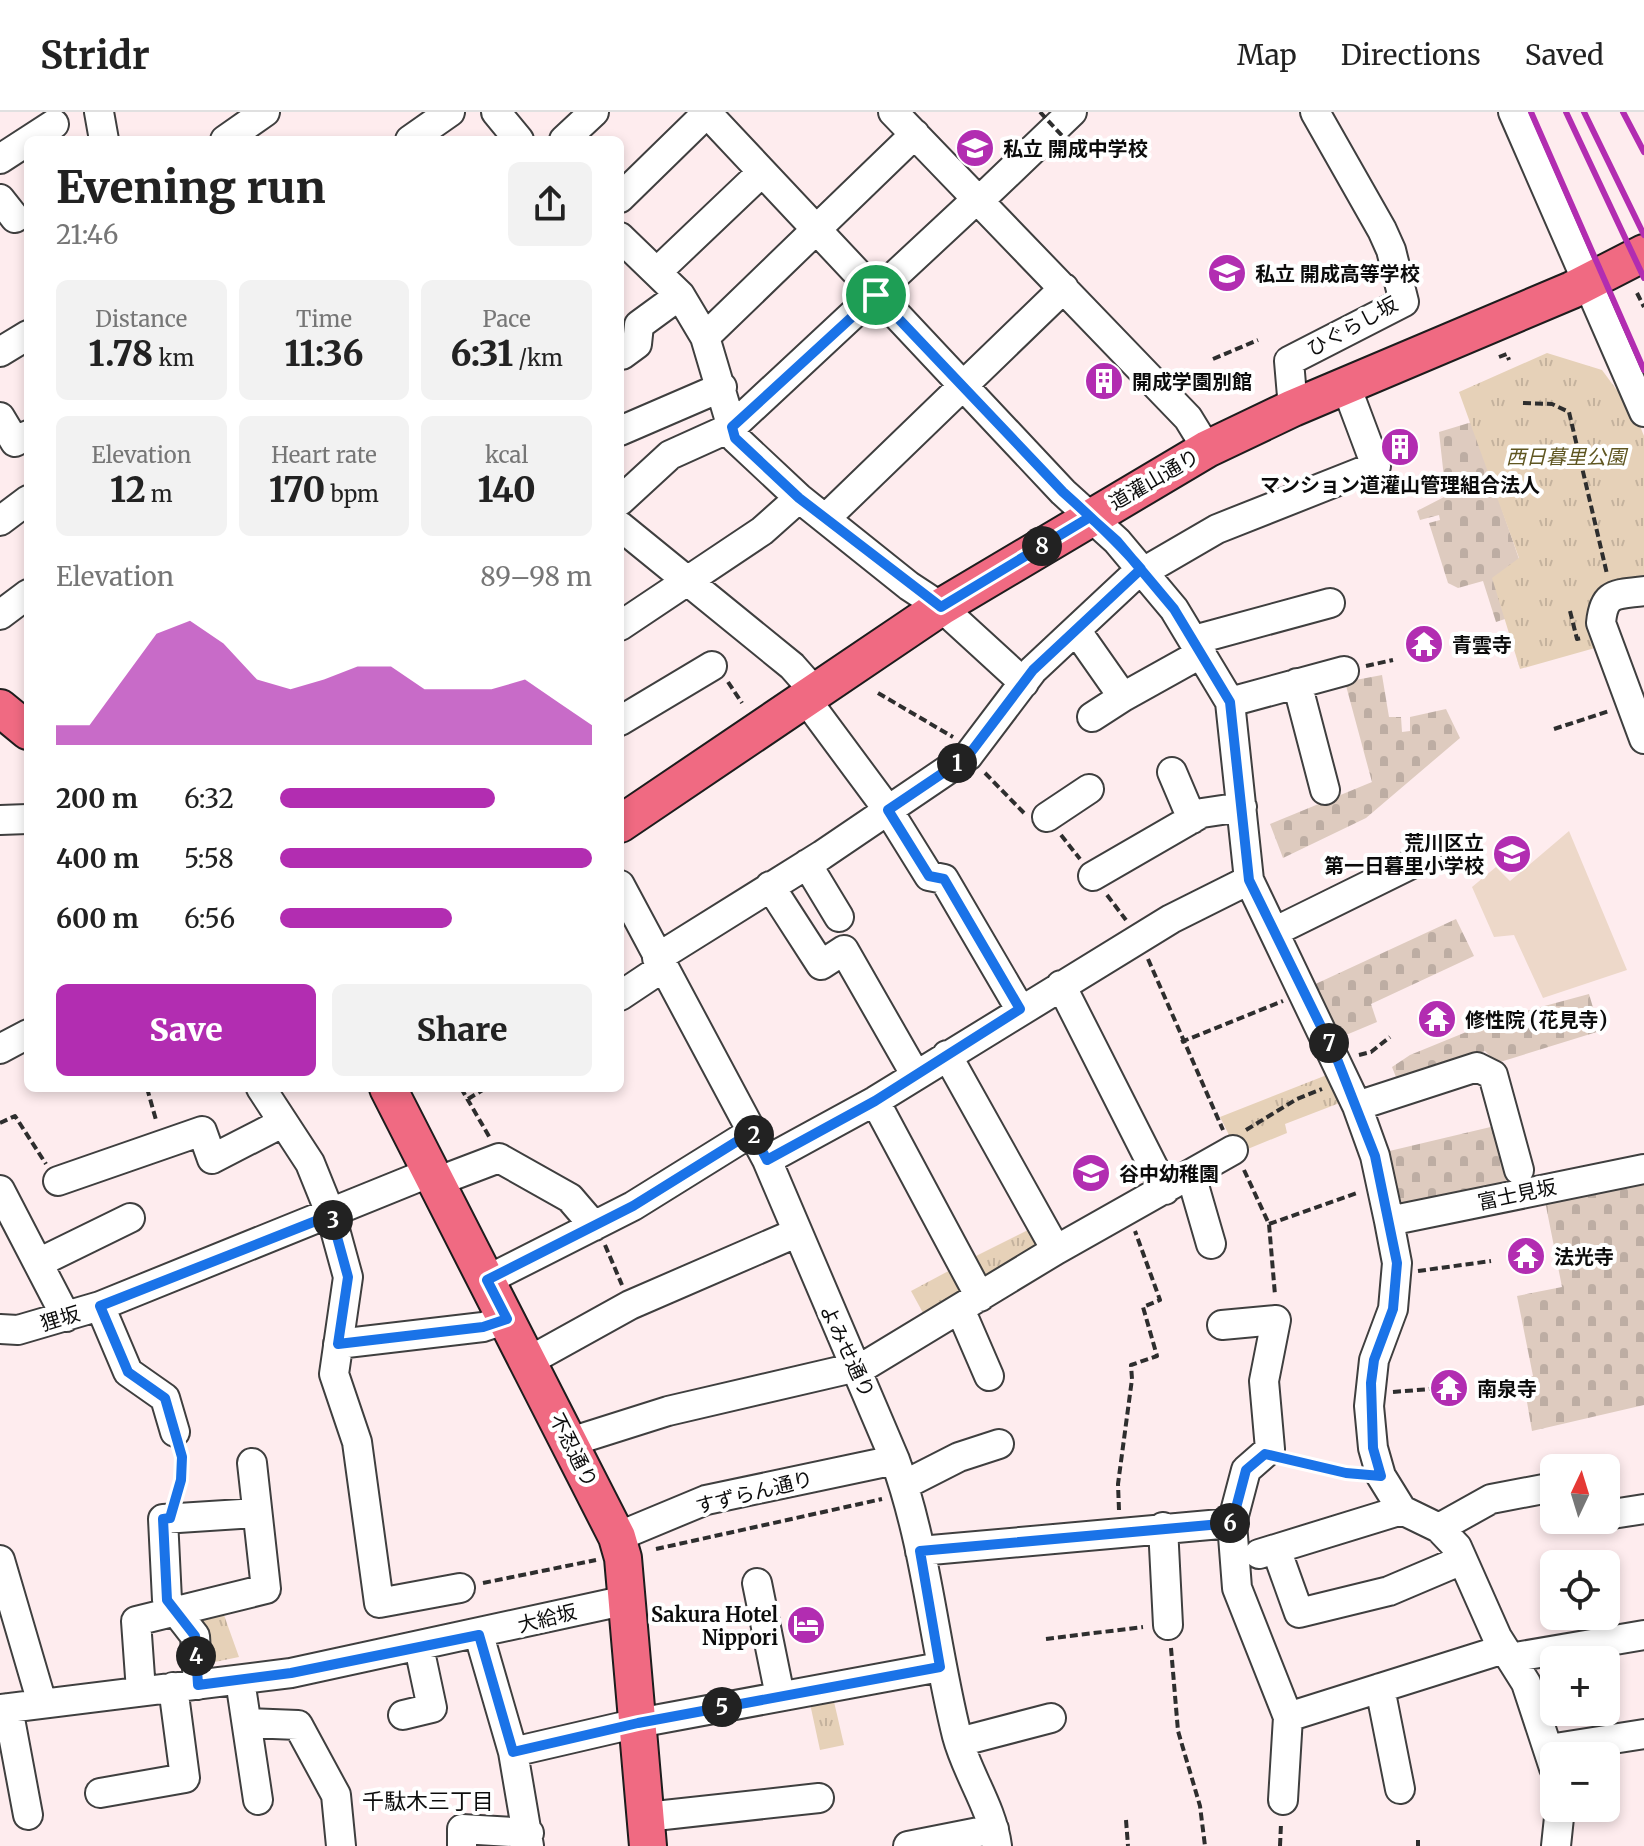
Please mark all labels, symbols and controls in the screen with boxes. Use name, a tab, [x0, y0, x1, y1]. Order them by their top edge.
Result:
text: Stridr	[40, 32, 150, 79]
text: Map	[1237, 37, 1297, 73]
text: Directions	[1341, 37, 1481, 73]
text: Saved	[1525, 37, 1604, 73]
school or university icon: 私立 開成中学校	[954, 127, 996, 169]
place label: 私立 開成中学校	[1003, 136, 1148, 161]
text: Evening run	[56, 160, 325, 215]
button: share	[508, 162, 592, 246]
text: 21:46	[56, 218, 118, 251]
school or university icon: 私立 開成高等学校	[1206, 252, 1248, 294]
pin	[842, 261, 910, 329]
place label: 私立 開成高等学校	[1255, 261, 1420, 286]
icon: arrive	[854, 273, 898, 317]
street label: ひぐらし坂	[1302, 291, 1402, 361]
text: Distance	[95, 305, 187, 333]
text: Time	[296, 305, 352, 333]
text: Pace	[483, 305, 531, 333]
text: 1.78	[88, 333, 153, 375]
text: 11:36	[285, 333, 363, 375]
text: 6:31	[451, 333, 513, 375]
text: km	[153, 344, 194, 372]
text: /km	[513, 344, 563, 372]
building icon: 開成学園別館	[1083, 360, 1125, 402]
place label: 開成学園別館	[1132, 369, 1252, 394]
building icon: マンション道灌山管理組合法人	[1379, 426, 1421, 468]
text: Elevation	[91, 441, 191, 469]
text: Heart rate	[271, 441, 377, 469]
text: kcal	[485, 441, 528, 469]
street label: 道灌山通り	[1104, 443, 1204, 515]
park label: 西日暮里公園	[1506, 444, 1629, 469]
text: 12	[110, 469, 146, 511]
text: 170	[269, 469, 325, 511]
text: 140	[478, 469, 536, 511]
place label: マンション道灌山管理組合法人	[1260, 472, 1540, 497]
text: m	[146, 480, 173, 508]
text: bpm	[325, 480, 379, 508]
pin: 8	[1022, 526, 1062, 566]
text: 8	[1035, 532, 1049, 560]
text: Elevation	[56, 560, 174, 593]
text: 89–98 m	[480, 560, 592, 593]
temple icon: 青雲寺	[1403, 623, 1445, 665]
place label: 青雲寺	[1452, 632, 1512, 657]
pin: 1	[937, 743, 977, 783]
text: 1	[952, 749, 962, 777]
text: 200 m	[56, 782, 138, 815]
text: 6:32	[184, 782, 234, 815]
place label: 荒川区立 第一日暮里小学校	[1324, 830, 1484, 878]
school or university icon: 荒川区立 第一日暮里小学校	[1491, 833, 1533, 875]
text: 400 m	[56, 842, 139, 875]
text: 5:58	[184, 842, 234, 875]
text: 600 m	[56, 902, 139, 935]
text: 6:56	[184, 902, 235, 935]
button: Save	[56, 984, 316, 1076]
button: Share	[332, 984, 592, 1076]
temple icon: 修性院 (花見寺)	[1416, 998, 1458, 1040]
place label: 修性院 (花見寺)	[1465, 1007, 1607, 1032]
pin: 7	[1309, 1023, 1349, 1063]
text: 7	[1322, 1029, 1336, 1057]
pin: 2	[734, 1115, 774, 1155]
text: 2	[748, 1121, 760, 1149]
school or university icon: 谷中幼稚園	[1070, 1152, 1112, 1194]
place label: 谷中幼稚園	[1119, 1161, 1219, 1186]
street label: 富士見坂	[1475, 1173, 1559, 1215]
pin: 3	[313, 1200, 353, 1240]
text: 3	[327, 1206, 339, 1234]
temple icon: 法光寺	[1505, 1235, 1547, 1277]
place label: 法光寺	[1554, 1244, 1614, 1269]
street label: 狸坂	[37, 1300, 83, 1336]
street label: よみせ通り	[816, 1300, 880, 1402]
temple icon: 南泉寺	[1428, 1367, 1470, 1409]
place label: 南泉寺	[1477, 1376, 1537, 1401]
street label: 不忍通り	[545, 1409, 603, 1491]
north arrow	[1540, 1454, 1620, 1534]
map controls	[1540, 1454, 1620, 1822]
street label: すずらん通り	[693, 1465, 815, 1519]
pin: 6	[1210, 1503, 1250, 1543]
text: 6	[1223, 1509, 1237, 1537]
button: locate	[1540, 1550, 1620, 1630]
street label: 大給坂	[515, 1599, 579, 1637]
place label: Sakura Hotel Nippori	[651, 1602, 778, 1650]
hotel icon: Sakura Hotel Nippori	[785, 1604, 827, 1646]
pin: 4	[176, 1636, 216, 1676]
text: 4	[189, 1642, 203, 1670]
button: +	[1540, 1646, 1620, 1726]
pin: 5	[702, 1687, 742, 1727]
text: 5	[716, 1693, 728, 1721]
button: −	[1540, 1742, 1620, 1822]
district label: 千駄木三丁目	[362, 1787, 494, 1815]

